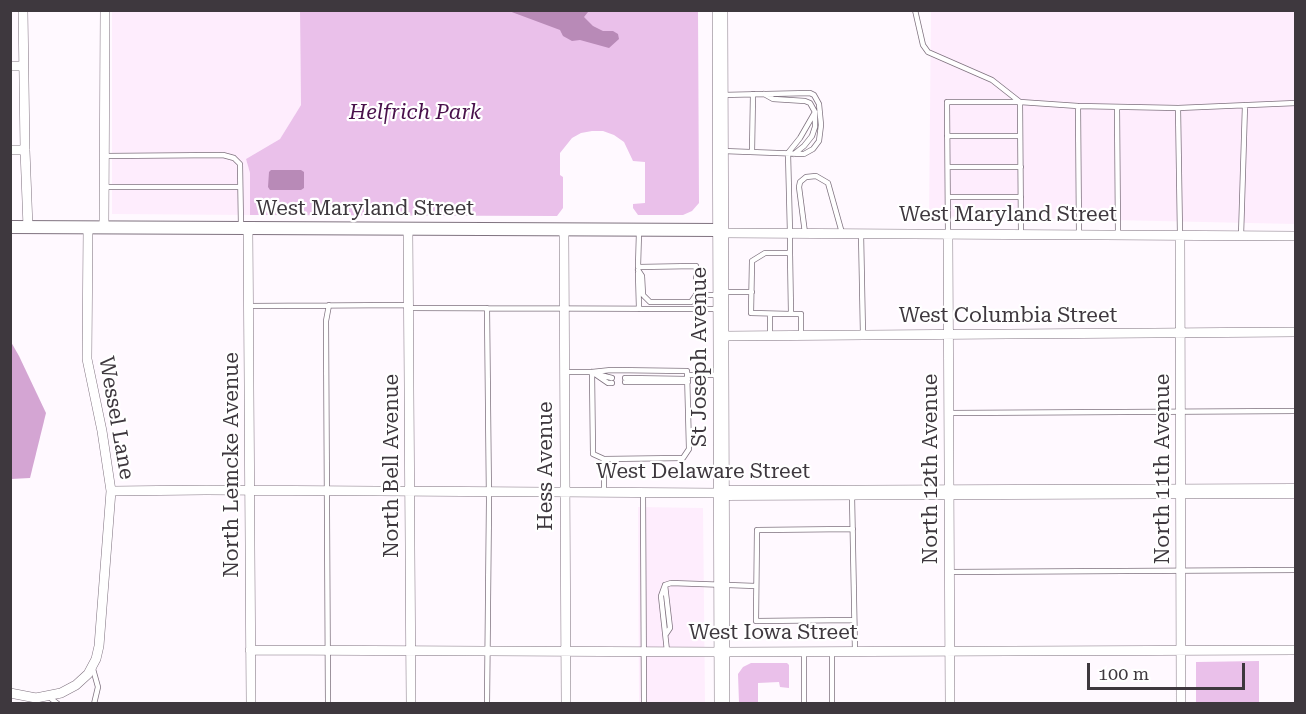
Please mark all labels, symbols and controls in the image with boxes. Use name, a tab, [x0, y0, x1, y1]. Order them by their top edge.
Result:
park label: Helfrich Park	[349, 100, 481, 126]
street label: West Maryland Street	[256, 196, 474, 222]
street label: West Maryland Street	[899, 202, 1117, 228]
street label: St Joseph Avenue	[687, 267, 713, 447]
street label: West Columbia Street	[899, 303, 1117, 329]
street label: North Lemcke Avenue	[219, 352, 245, 578]
street label: Wessel Lane	[93, 355, 139, 481]
street label: North Bell Avenue	[379, 374, 405, 558]
street label: North 12th Avenue	[918, 374, 944, 564]
street label: North 11th Avenue	[1150, 374, 1176, 564]
street label: Hess Avenue	[533, 401, 559, 531]
street label: West Delaware Street	[596, 459, 810, 485]
street label: West Iowa Street	[688, 620, 858, 646]
scale bar	[1090, 651, 1248, 689]
text: 100 m	[1098, 663, 1149, 684]

